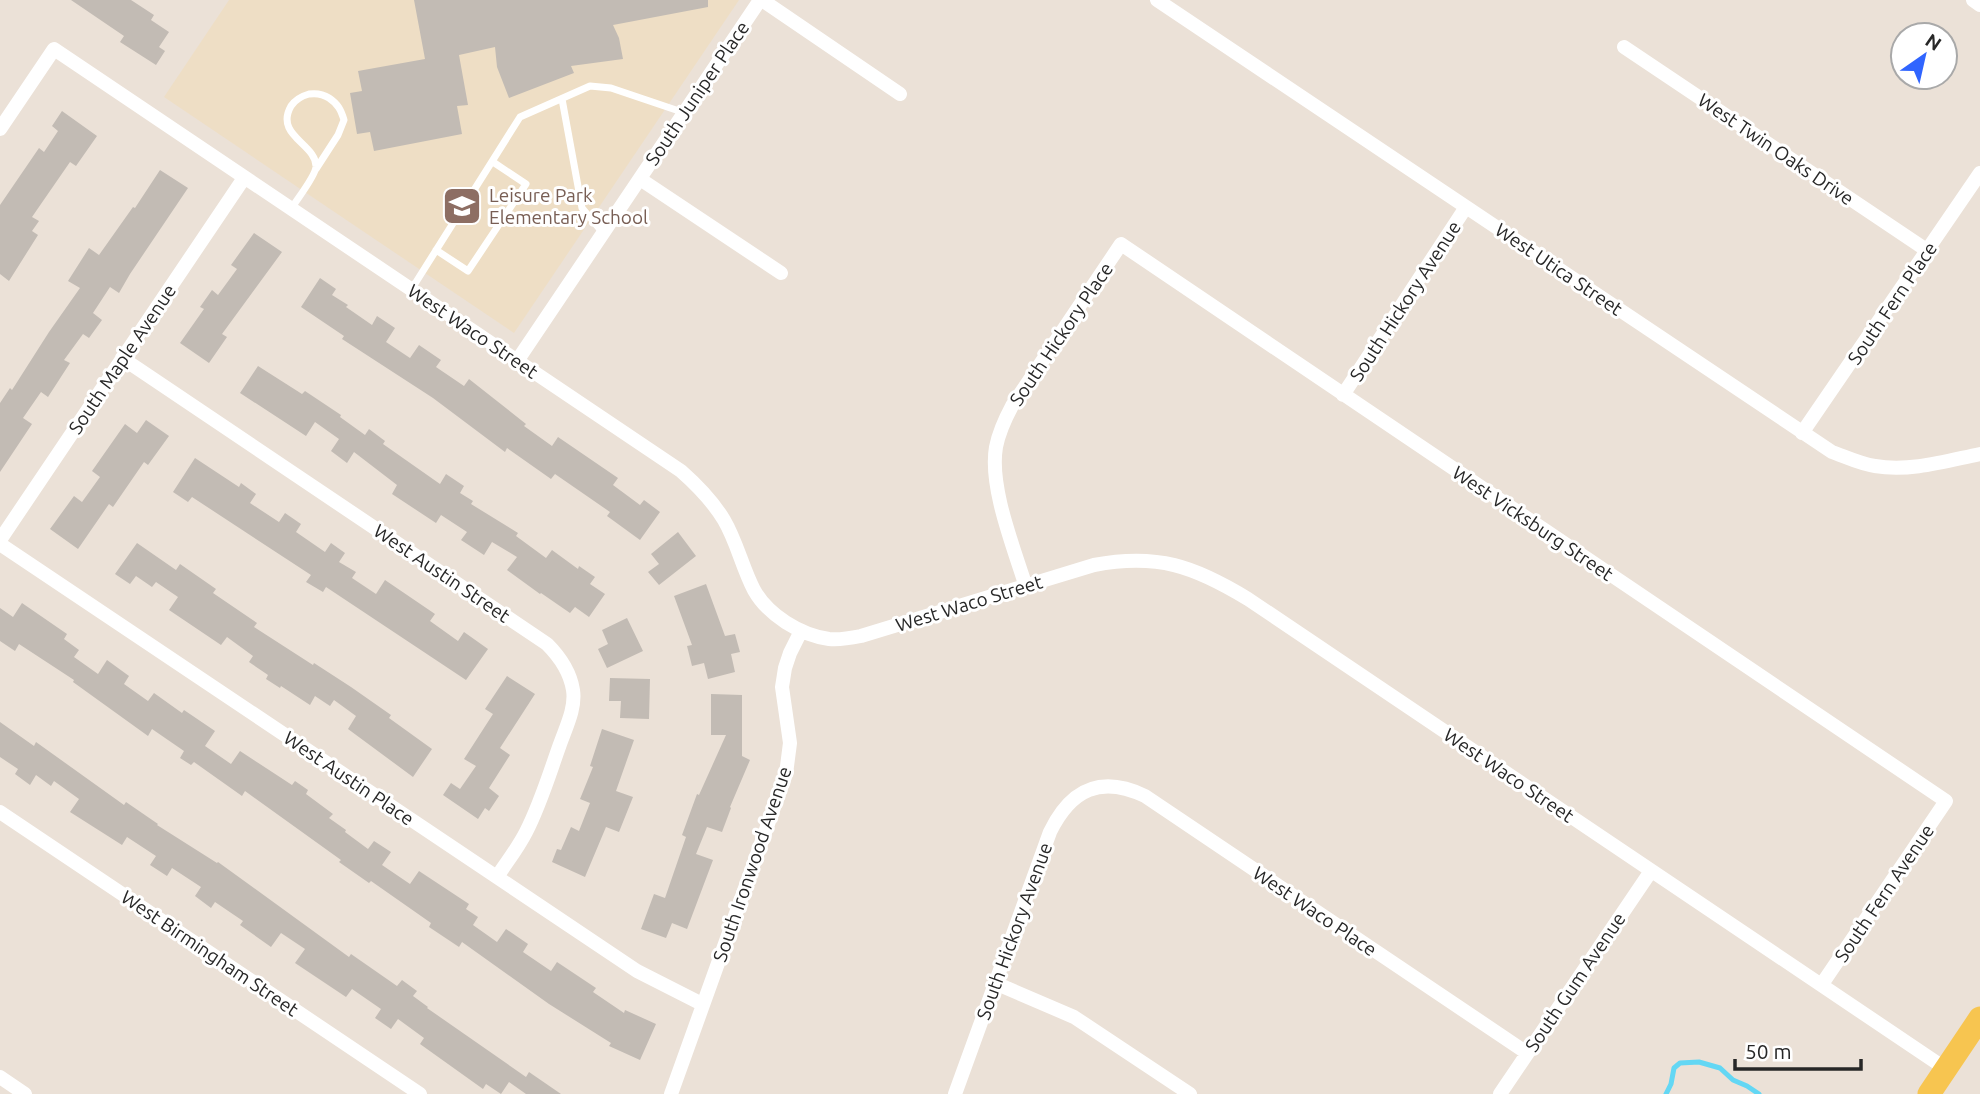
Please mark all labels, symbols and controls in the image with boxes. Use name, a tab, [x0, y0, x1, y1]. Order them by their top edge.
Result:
street label: South Juniper Place	[641, 17, 753, 169]
north arrow	[1889, 21, 1959, 91]
text: N	[1921, 29, 1946, 55]
street label: West Twin Oaks Drive	[1694, 89, 1858, 209]
place label: Leisure Park Elementary School	[489, 184, 648, 228]
school or university icon: Leisure Park Elementary School	[441, 185, 483, 227]
street label: South Hickory Avenue	[1345, 217, 1465, 385]
street label: West Utica Street	[1491, 218, 1627, 320]
street label: South Fern Place	[1843, 238, 1941, 368]
street label: South Hickory Place	[1005, 258, 1117, 410]
street label: West Waco Street	[404, 279, 543, 383]
street label: South Maple Avenue	[64, 280, 180, 438]
street label: West Vicksburg Street	[1448, 461, 1618, 585]
street label: West Austin Street	[370, 519, 515, 627]
street label: West Waco Street	[893, 570, 1045, 636]
street label: West Waco Street	[1440, 723, 1579, 827]
street label: West Austin Place	[280, 726, 418, 830]
street label: South Ironwood Avenue	[708, 763, 796, 965]
street label: South Fern Avenue	[1830, 820, 1938, 966]
street label: South Hickory Avenue	[972, 839, 1056, 1023]
street label: West Waco Place	[1249, 861, 1381, 961]
street label: West Birmingham Street	[117, 885, 303, 1021]
street label: South Gum Avenue	[1520, 908, 1630, 1056]
scale bar	[1735, 1028, 1861, 1072]
text: 50 m	[1745, 1039, 1792, 1063]

